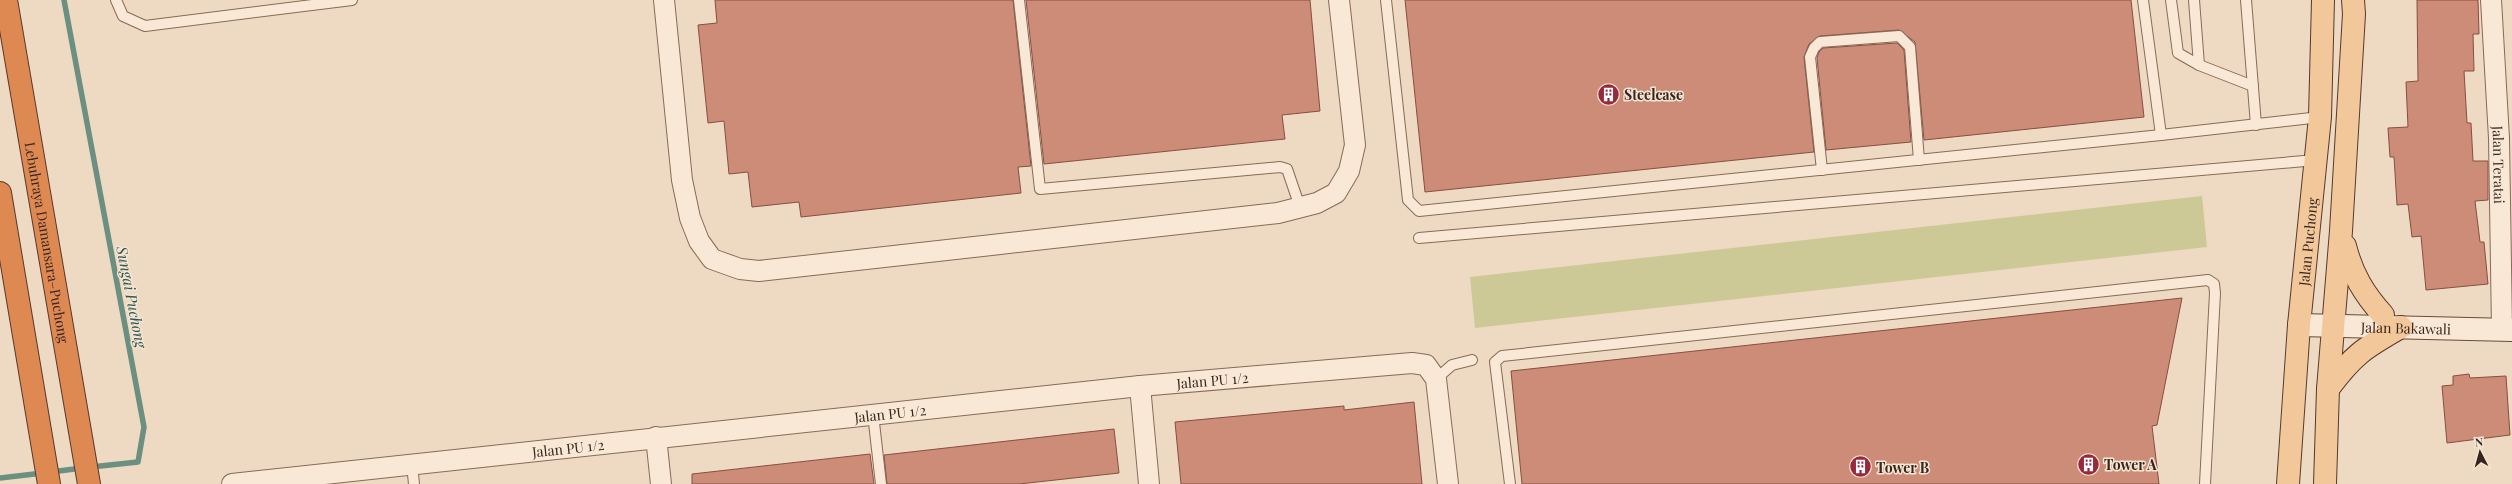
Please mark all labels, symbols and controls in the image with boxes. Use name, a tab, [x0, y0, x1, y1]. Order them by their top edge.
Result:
building icon: Steelcase	[1595, 81, 1621, 107]
place label: Steelcase	[1624, 85, 1683, 104]
street label: Jalan Teratai	[2489, 124, 2510, 204]
street label: Lebuhraya Damansara–Puchong	[21, 140, 74, 345]
street label: Jalan Puchong	[2293, 196, 2321, 288]
water label: Sungai Puchong	[112, 244, 152, 351]
street label: Jalan Bakawali	[2360, 317, 2451, 338]
street label: Jalan PU 1/2	[1175, 367, 1250, 392]
street label: Jalan PU 1/2	[852, 400, 927, 426]
north arrow	[2460, 432, 2500, 472]
street label: Jalan PU 1/2	[530, 434, 605, 461]
text: N	[2474, 434, 2484, 449]
building icon: Tower A	[2076, 451, 2102, 477]
building icon: Tower B	[1848, 454, 1874, 480]
place label: Tower A	[2104, 455, 2157, 474]
place label: Tower B	[1876, 458, 1929, 477]

